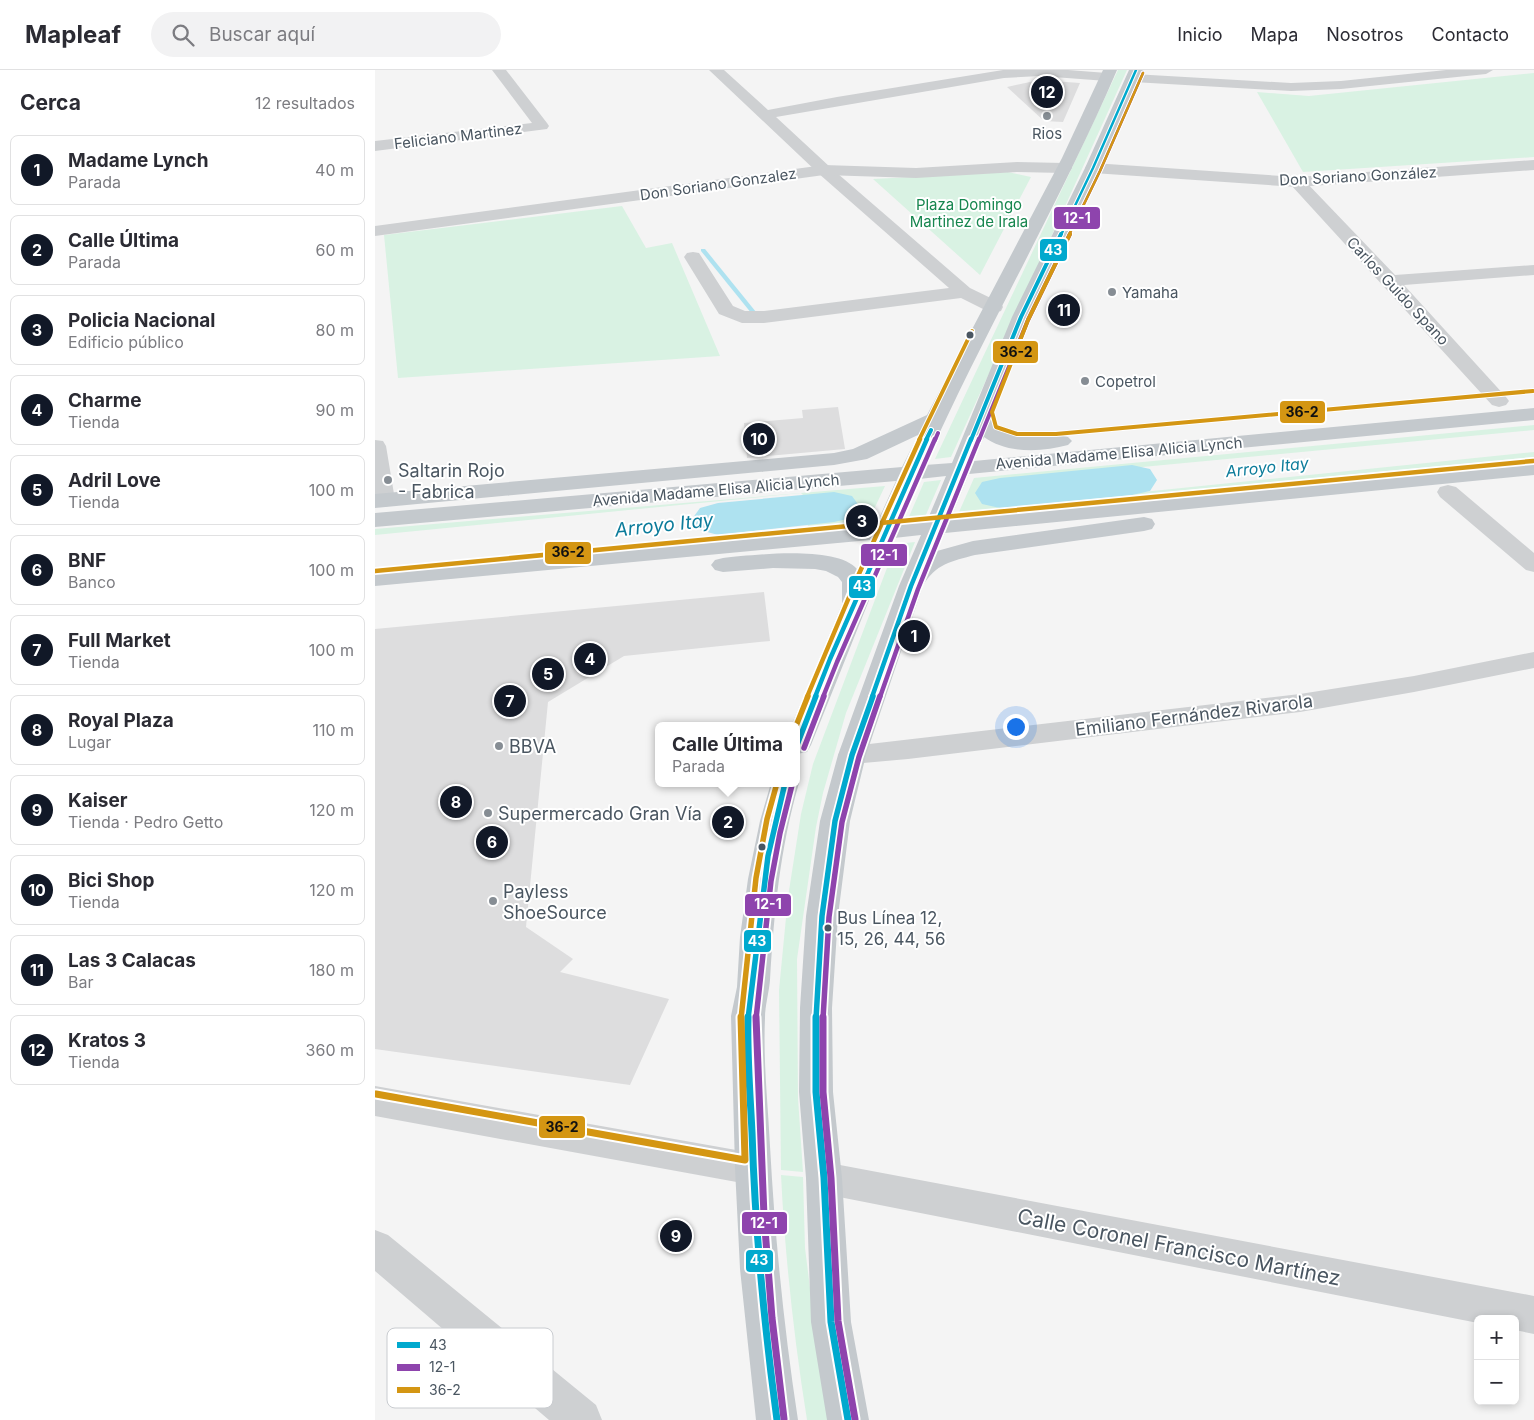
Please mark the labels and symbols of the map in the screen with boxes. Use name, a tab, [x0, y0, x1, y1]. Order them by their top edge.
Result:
pin: 12	[1031, 73, 1063, 111]
marker: Rios	[1041, 110, 1053, 122]
street label: Feliciano Martinez	[393, 119, 523, 153]
place label: Rios	[1032, 124, 1062, 143]
street label: Don Soriano González	[1279, 162, 1437, 190]
street label: Don Soriano Gonzalez	[639, 164, 797, 204]
park label: Plaza Domingo Martinez de Irala	[910, 195, 1028, 231]
line badge: 12-1	[1053, 206, 1101, 230]
text: 12-1	[1063, 209, 1091, 226]
street label: Carlos Guido Spano	[1343, 233, 1453, 349]
line badge: 43	[1039, 238, 1068, 262]
text: 43	[1044, 241, 1062, 258]
place label: Yamaha	[1122, 283, 1178, 302]
marker: Yamaha	[1106, 286, 1118, 298]
pin: 11	[1048, 291, 1080, 329]
unlabelled marker	[965, 330, 975, 340]
line badge: 36-2	[992, 340, 1039, 364]
text: 36-2	[999, 343, 1033, 360]
place label: Copetrol	[1095, 372, 1156, 391]
marker: Copetrol	[1079, 375, 1091, 387]
line badge: 36-2	[1279, 400, 1326, 424]
text: 36-2	[1285, 403, 1319, 420]
pin: 10	[743, 420, 775, 458]
street label: Avenida Madame Elisa Alicia Lynch	[995, 433, 1243, 473]
water label: Arroyo Itay	[1224, 453, 1310, 481]
place label: Saltarin Rojo - Fabrica	[398, 460, 505, 502]
street label: Avenida Madame Elisa Alicia Lynch	[592, 470, 840, 510]
marker: Saltarin Rojo - Fabrica	[382, 474, 394, 486]
pin: 3	[846, 502, 878, 540]
water label: Arroyo Itay	[613, 508, 716, 542]
line badge: 36-2	[544, 541, 592, 565]
text: 36-2	[551, 543, 585, 560]
line badge: 12-1	[860, 543, 908, 567]
text: 12-1	[870, 546, 898, 563]
line badge: 43	[848, 575, 876, 599]
text: 43	[853, 577, 871, 594]
pin: 1	[898, 617, 930, 655]
pin: 4	[574, 640, 606, 678]
pin: 5	[532, 655, 564, 693]
pin: 7	[494, 682, 526, 720]
street label: Emiliano Fernández Rivarola	[1074, 690, 1314, 740]
your location	[1003, 714, 1029, 740]
place label: BBVA	[509, 736, 556, 757]
marker: BBVA	[493, 740, 505, 752]
pin: 8	[440, 783, 472, 821]
place label: Supermercado Gran Vía	[498, 803, 702, 824]
pin: 2	[712, 803, 744, 841]
marker: Supermercado Gran Vía	[482, 807, 494, 819]
pin: 6	[476, 823, 508, 861]
unlabelled marker	[757, 842, 767, 852]
place label: Payless ShoeSource	[503, 881, 607, 923]
line badge: 12-1	[744, 893, 792, 917]
marker: Payless ShoeSource	[487, 895, 499, 907]
text: 12-1	[754, 895, 782, 912]
place label: Bus Línea 12, 15, 26, 44, 56	[837, 908, 945, 949]
marker: Bus Línea 12, 15, 26, 44, 56	[823, 923, 833, 933]
line badge: 43	[743, 929, 772, 953]
text: 43	[748, 932, 766, 949]
line badge: 36-2	[538, 1115, 586, 1139]
text: 36-2	[545, 1118, 579, 1135]
street label: Calle Coronel Francisco Martínez	[1015, 1203, 1343, 1291]
line badge: 12-1	[741, 1211, 788, 1235]
text: 12-1	[750, 1214, 778, 1231]
pin: 9	[660, 1217, 692, 1255]
line badge: 43	[745, 1249, 774, 1273]
text: 43	[750, 1251, 768, 1268]
legend	[387, 1328, 553, 1408]
text: 43	[429, 1336, 447, 1353]
text: 12-1	[429, 1358, 455, 1375]
text: 36-2	[429, 1381, 461, 1398]

